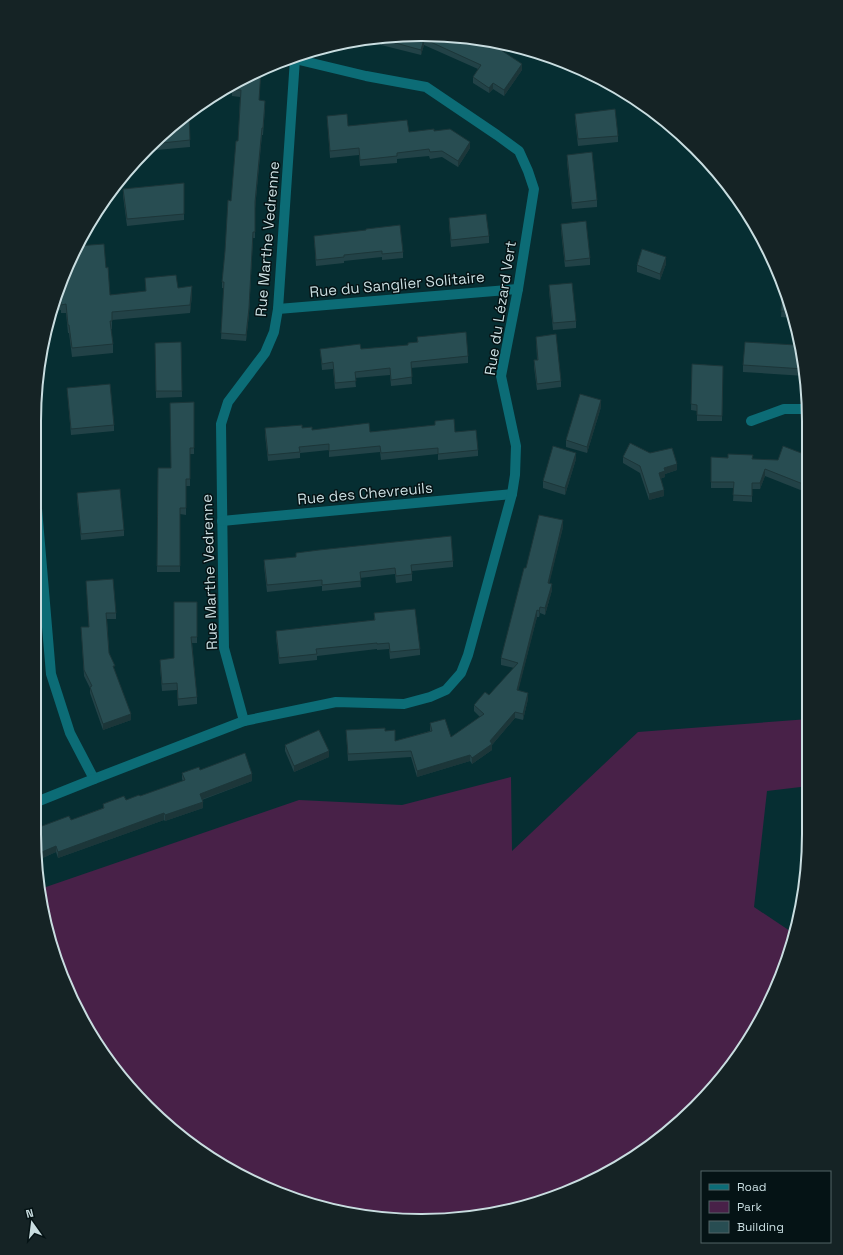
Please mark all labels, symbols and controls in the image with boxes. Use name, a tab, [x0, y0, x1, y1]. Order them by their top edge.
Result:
street label: Rue Marthe Vedrenne	[251, 160, 283, 318]
street label: Rue du Lézard Vert	[480, 239, 520, 377]
street label: Rue du Sanglier Solitaire	[309, 267, 485, 301]
street label: Rue des Chevreuils	[296, 478, 434, 508]
street label: Rue Marthe Vedrenne	[197, 494, 221, 650]
legend	[701, 1171, 831, 1243]
text: Road	[737, 1179, 766, 1195]
text: Park	[737, 1199, 762, 1215]
north arrow	[12, 1203, 52, 1243]
text: N	[24, 1206, 35, 1221]
text: Building	[737, 1219, 784, 1235]

